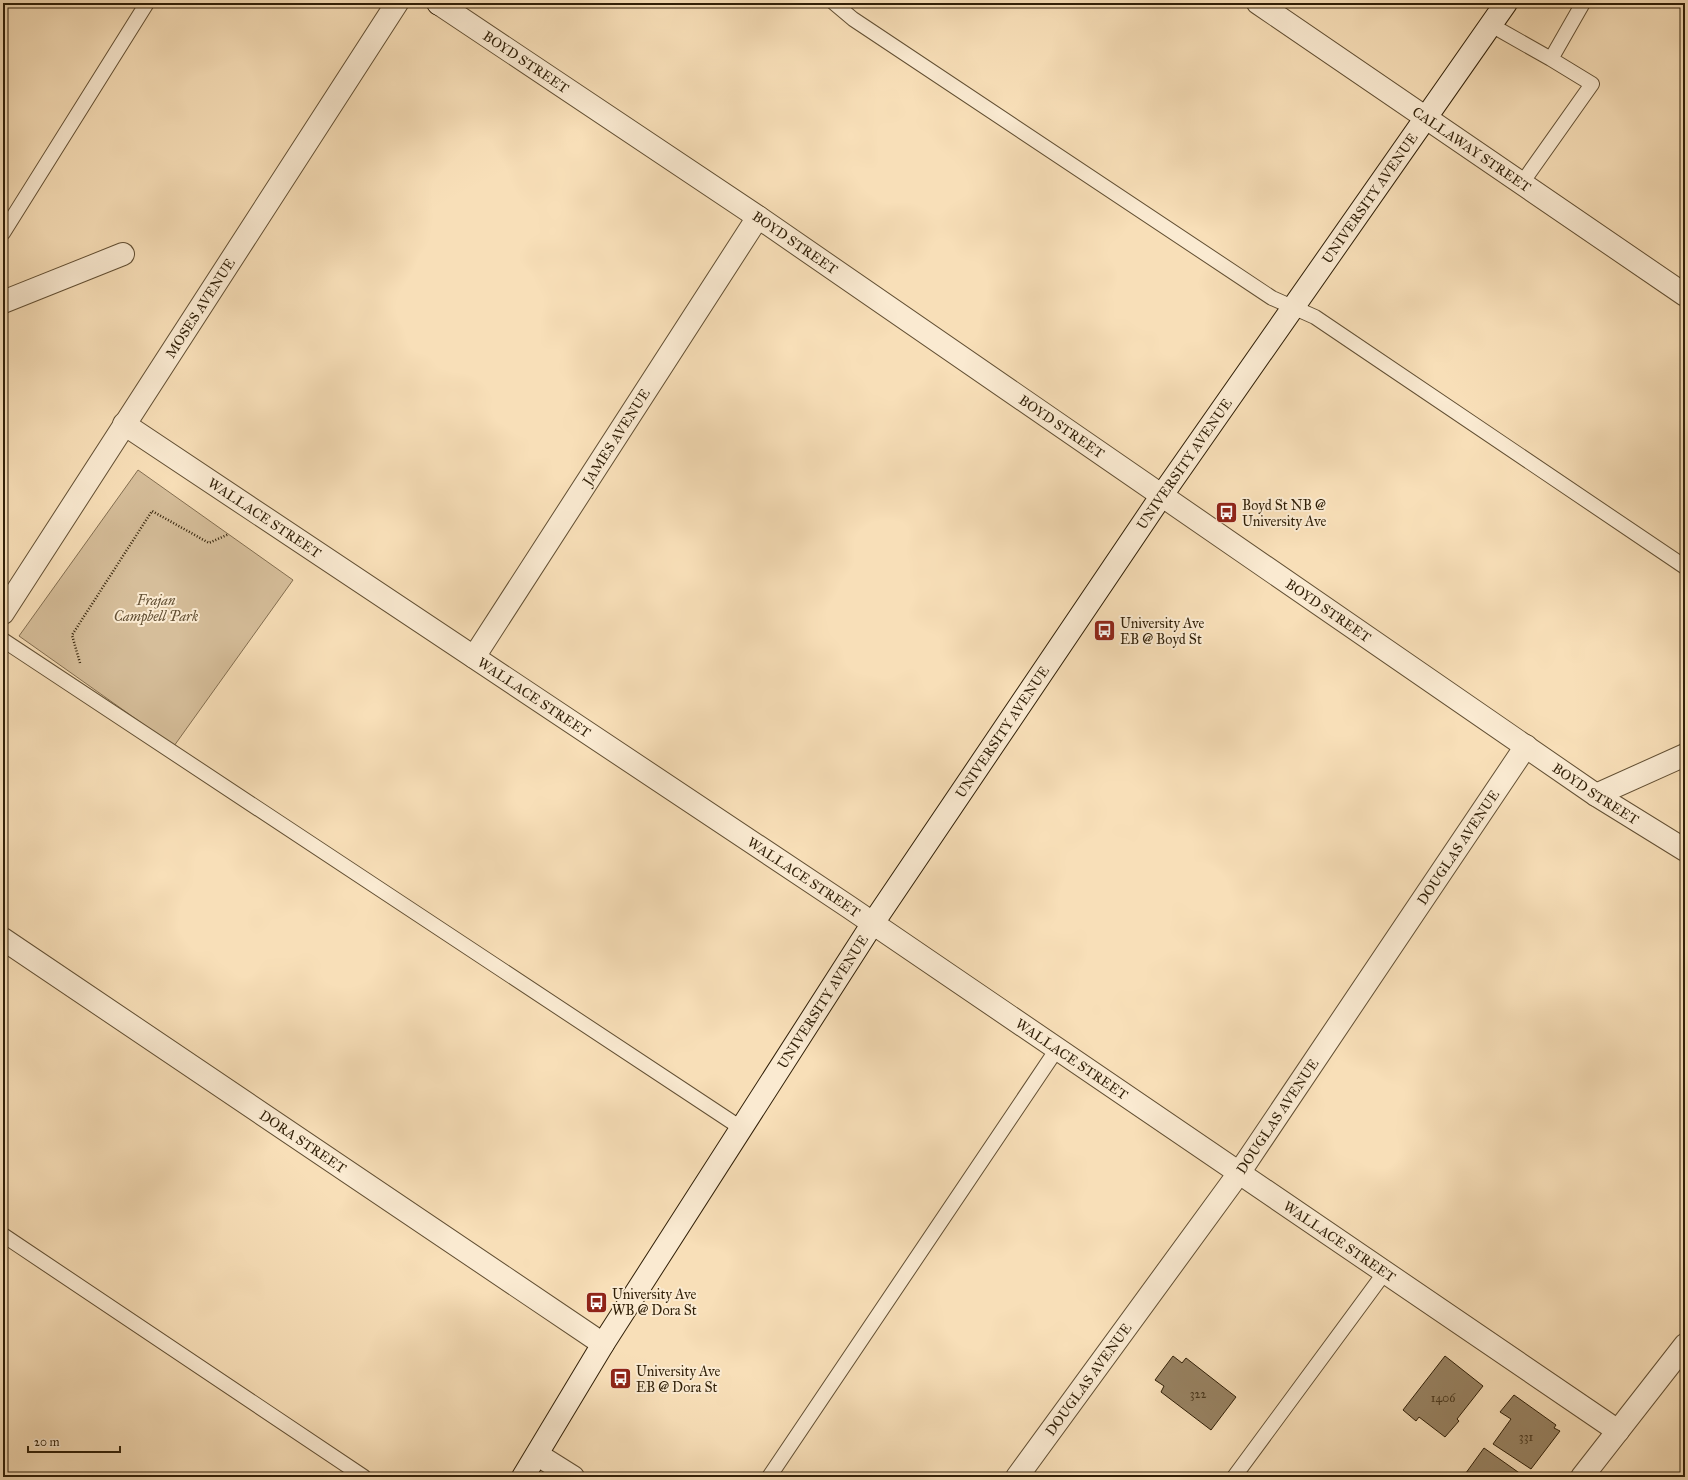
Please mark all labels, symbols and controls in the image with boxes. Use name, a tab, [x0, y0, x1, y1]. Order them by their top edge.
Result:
street label: BOYD STREET	[480, 28, 572, 97]
street label: CALLAWAY STREET	[1409, 103, 1534, 196]
street label: UNIVERSITY AVENUE	[1319, 130, 1421, 267]
street label: BOYD STREET	[749, 208, 841, 279]
street label: MOSES AVENUE	[162, 255, 239, 361]
street label: JAMES AVENUE	[578, 386, 654, 491]
street label: BOYD STREET	[1016, 392, 1108, 463]
street label: UNIVERSITY AVENUE	[1133, 395, 1236, 533]
street label: WALLACE STREET	[205, 474, 324, 562]
place label: Boyd St NB @ University Ave	[1242, 497, 1326, 530]
bus stop icon: Boyd St NB @ University Ave	[1214, 500, 1240, 526]
street label: BOYD STREET	[1282, 576, 1374, 646]
park label: Frajan Campbell Park	[114, 592, 199, 626]
place label: University Ave EB @ Boyd St	[1120, 615, 1204, 648]
bus stop icon: University Ave EB @ Boyd St	[1091, 618, 1117, 644]
street label: WALLACE STREET	[474, 654, 594, 742]
street label: UNIVERSITY AVENUE	[952, 663, 1053, 801]
street label: BOYD STREET	[1549, 760, 1642, 829]
street label: DOUGLAS AVENUE	[1414, 787, 1503, 908]
street label: WALLACE STREET	[744, 834, 864, 921]
street label: UNIVERSITY AVENUE	[774, 932, 872, 1072]
street label: WALLACE STREET	[1012, 1015, 1131, 1104]
street label: DOUGLAS AVENUE	[1233, 1056, 1322, 1177]
street label: DORA STREET	[256, 1107, 350, 1177]
street label: WALLACE STREET	[1280, 1198, 1399, 1286]
place label: University Ave WB @ Dora St	[612, 1286, 697, 1319]
bus stop icon: University Ave WB @ Dora St	[583, 1289, 609, 1315]
street label: DOUGLAS AVENUE	[1042, 1320, 1135, 1439]
place label: University Ave EB @ Dora St	[636, 1363, 720, 1396]
bus stop icon: University Ave EB @ Dora St	[607, 1366, 633, 1392]
house number: 322	[1190, 1387, 1206, 1401]
house number: 1406	[1431, 1391, 1456, 1405]
scale bar	[28, 1428, 120, 1454]
house number: 331	[1519, 1430, 1533, 1444]
text: 20 m	[34, 1435, 60, 1449]

